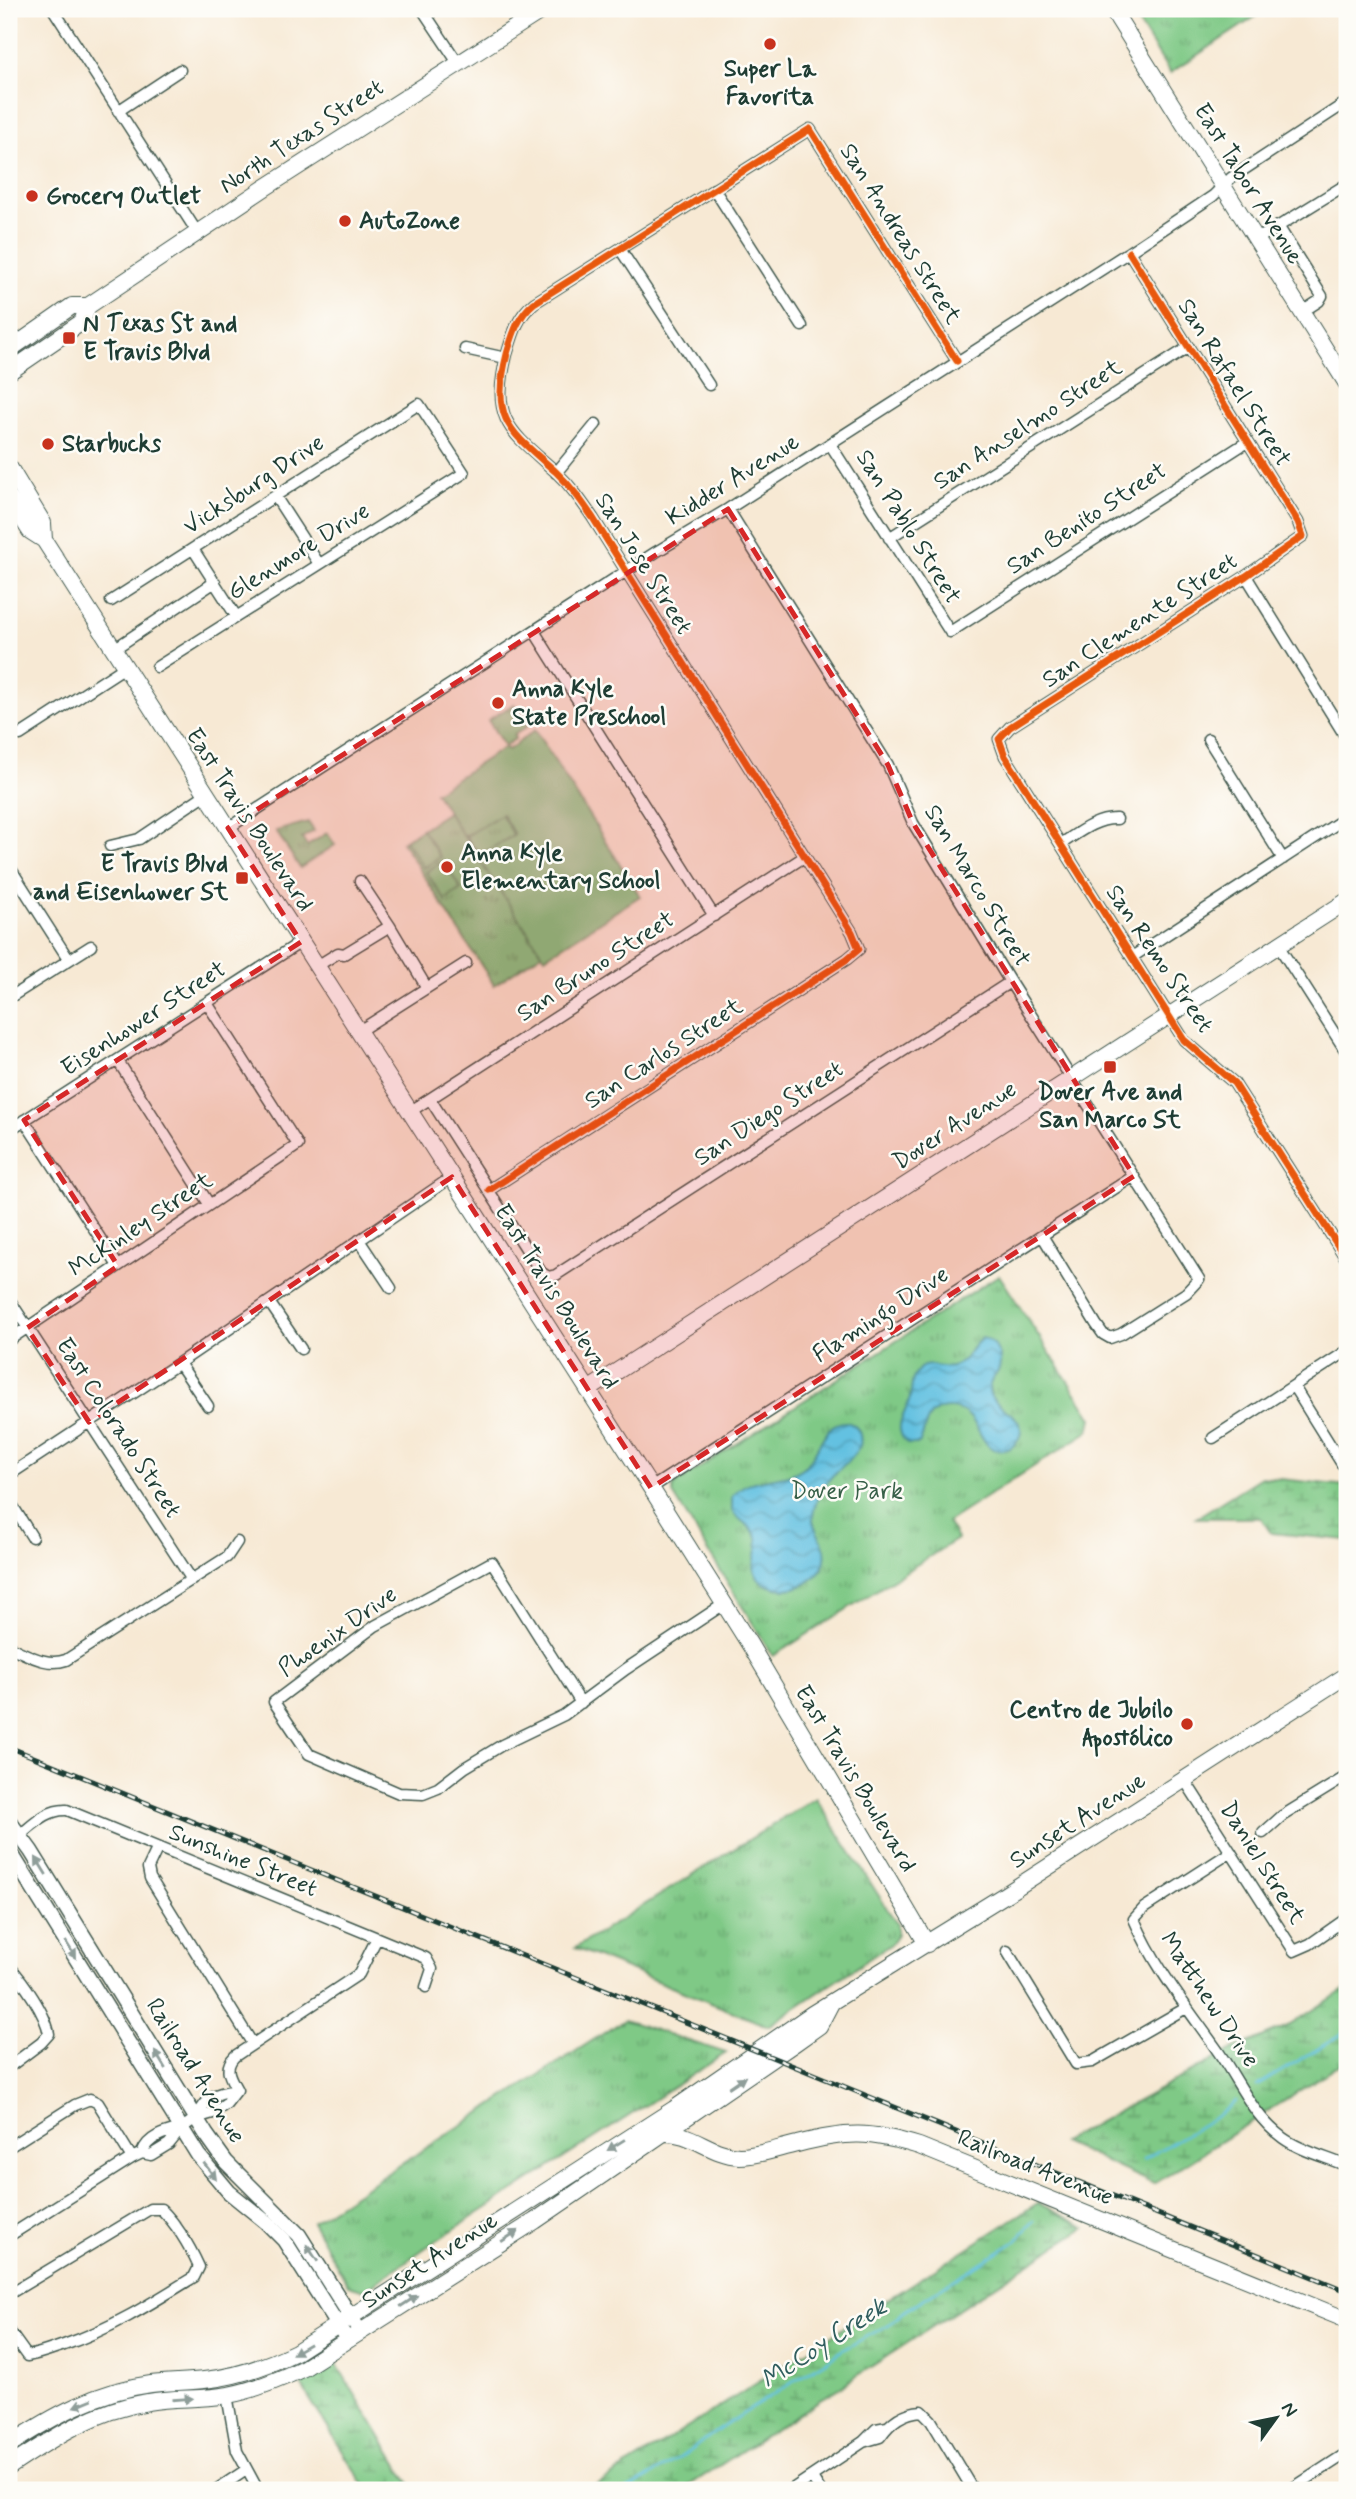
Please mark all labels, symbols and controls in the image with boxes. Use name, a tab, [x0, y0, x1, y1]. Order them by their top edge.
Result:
marker: Super La Favorita	[762, 36, 778, 52]
place label: Super La Favorita	[724, 54, 817, 113]
street label: North Texas Street	[214, 72, 390, 202]
street label: East Tabor Avenue	[1186, 98, 1310, 270]
street label: San Andreas Street	[832, 138, 968, 330]
place label: Grocery Outlet	[46, 181, 202, 212]
marker: Grocery Outlet	[24, 188, 40, 204]
place label: AutoZone	[359, 206, 460, 237]
marker: AutoZone	[337, 213, 353, 229]
street label: San Rafael Street	[1170, 293, 1298, 473]
place label: N Texas St and E Travis Blvd	[83, 309, 237, 368]
marker: N Texas St and E Travis Blvd	[61, 330, 77, 346]
street label: San Anselmo Street	[928, 352, 1128, 498]
street label: Kidder Avenue	[660, 427, 806, 533]
street label: Vicksburg Drive	[177, 428, 331, 542]
place label: Starbucks	[62, 429, 161, 460]
marker: Starbucks	[40, 436, 56, 452]
street label: San Pablo Street	[848, 444, 968, 610]
street label: San Benito Street	[1001, 456, 1173, 582]
street label: San Jose Street	[587, 487, 699, 641]
street label: Glenmore Drive	[222, 496, 376, 608]
street label: San Clemente Street	[1037, 546, 1243, 696]
place label: Anna Kyle State Preschool	[512, 674, 666, 733]
marker: Anna Kyle State Preschool	[490, 695, 506, 711]
street label: East Travis Boulevard	[178, 722, 320, 918]
street label: San Marco Street	[916, 799, 1038, 973]
place label: Anna Kyle Elementary School	[461, 838, 661, 897]
place label: E Travis Blvd and Eisenhower St	[33, 849, 229, 908]
marker: Anna Kyle Elementary School	[439, 859, 455, 875]
marker: E Travis Blvd and Eisenhower St	[234, 870, 250, 886]
street label: San Remo Street	[1098, 879, 1220, 1039]
street label: San Bruno Street	[511, 904, 681, 1030]
street label: Eisenhower Street	[56, 954, 232, 1084]
street label: San Carlos Street	[579, 991, 749, 1117]
street label: San Diego Street	[689, 1054, 849, 1174]
marker: Dover Ave and San Marco St	[1102, 1059, 1118, 1075]
street label: Dover Avenue	[887, 1074, 1023, 1178]
place label: Dover Ave and San Marco St	[1038, 1077, 1182, 1136]
street label: McKinley Street	[63, 1165, 219, 1285]
street label: East Travis Boulevard	[486, 1198, 626, 1396]
street label: Flamingo Drive	[807, 1259, 957, 1373]
street label: East Colorado Street	[48, 1332, 188, 1524]
park label: Dover Park	[791, 1476, 903, 1507]
street label: Phoenix Drive	[272, 1580, 404, 1684]
street label: East Travis Boulevard	[787, 1680, 923, 1878]
place label: Centro de Jubilo Apostólico	[1009, 1695, 1173, 1757]
marker: Centro de Jubilo Apostólico	[1179, 1716, 1195, 1732]
street label: Sunset Avenue	[1004, 1765, 1152, 1877]
street label: Daniel Street	[1212, 1796, 1312, 1930]
street label: Sunshine Street	[164, 1817, 322, 1905]
one-way arrow	[34, 1857, 47, 1876]
street label: Matthew Drive	[1152, 1926, 1266, 2074]
one-way arrow	[65, 1940, 77, 1959]
street label: Railroad Avenue	[138, 1993, 252, 2149]
one-way arrow	[154, 2050, 167, 2069]
one-way arrow	[728, 2075, 746, 2089]
street label: Railroad Avenue	[953, 2123, 1117, 2213]
one-way arrow	[606, 2139, 625, 2152]
one-way arrow	[203, 2162, 218, 2180]
street label: Sunset Avenue	[356, 2205, 504, 2317]
one-way arrow	[500, 2230, 520, 2243]
one-way arrow	[306, 2244, 319, 2263]
water label: McCoy Creek	[754, 2289, 895, 2398]
one-way arrow	[400, 2295, 419, 2308]
one-way arrow	[292, 2343, 311, 2355]
north arrow	[1240, 2384, 1310, 2454]
one-way arrow	[173, 2393, 195, 2404]
text: N	[1275, 2397, 1303, 2422]
one-way arrow	[72, 2398, 93, 2409]

